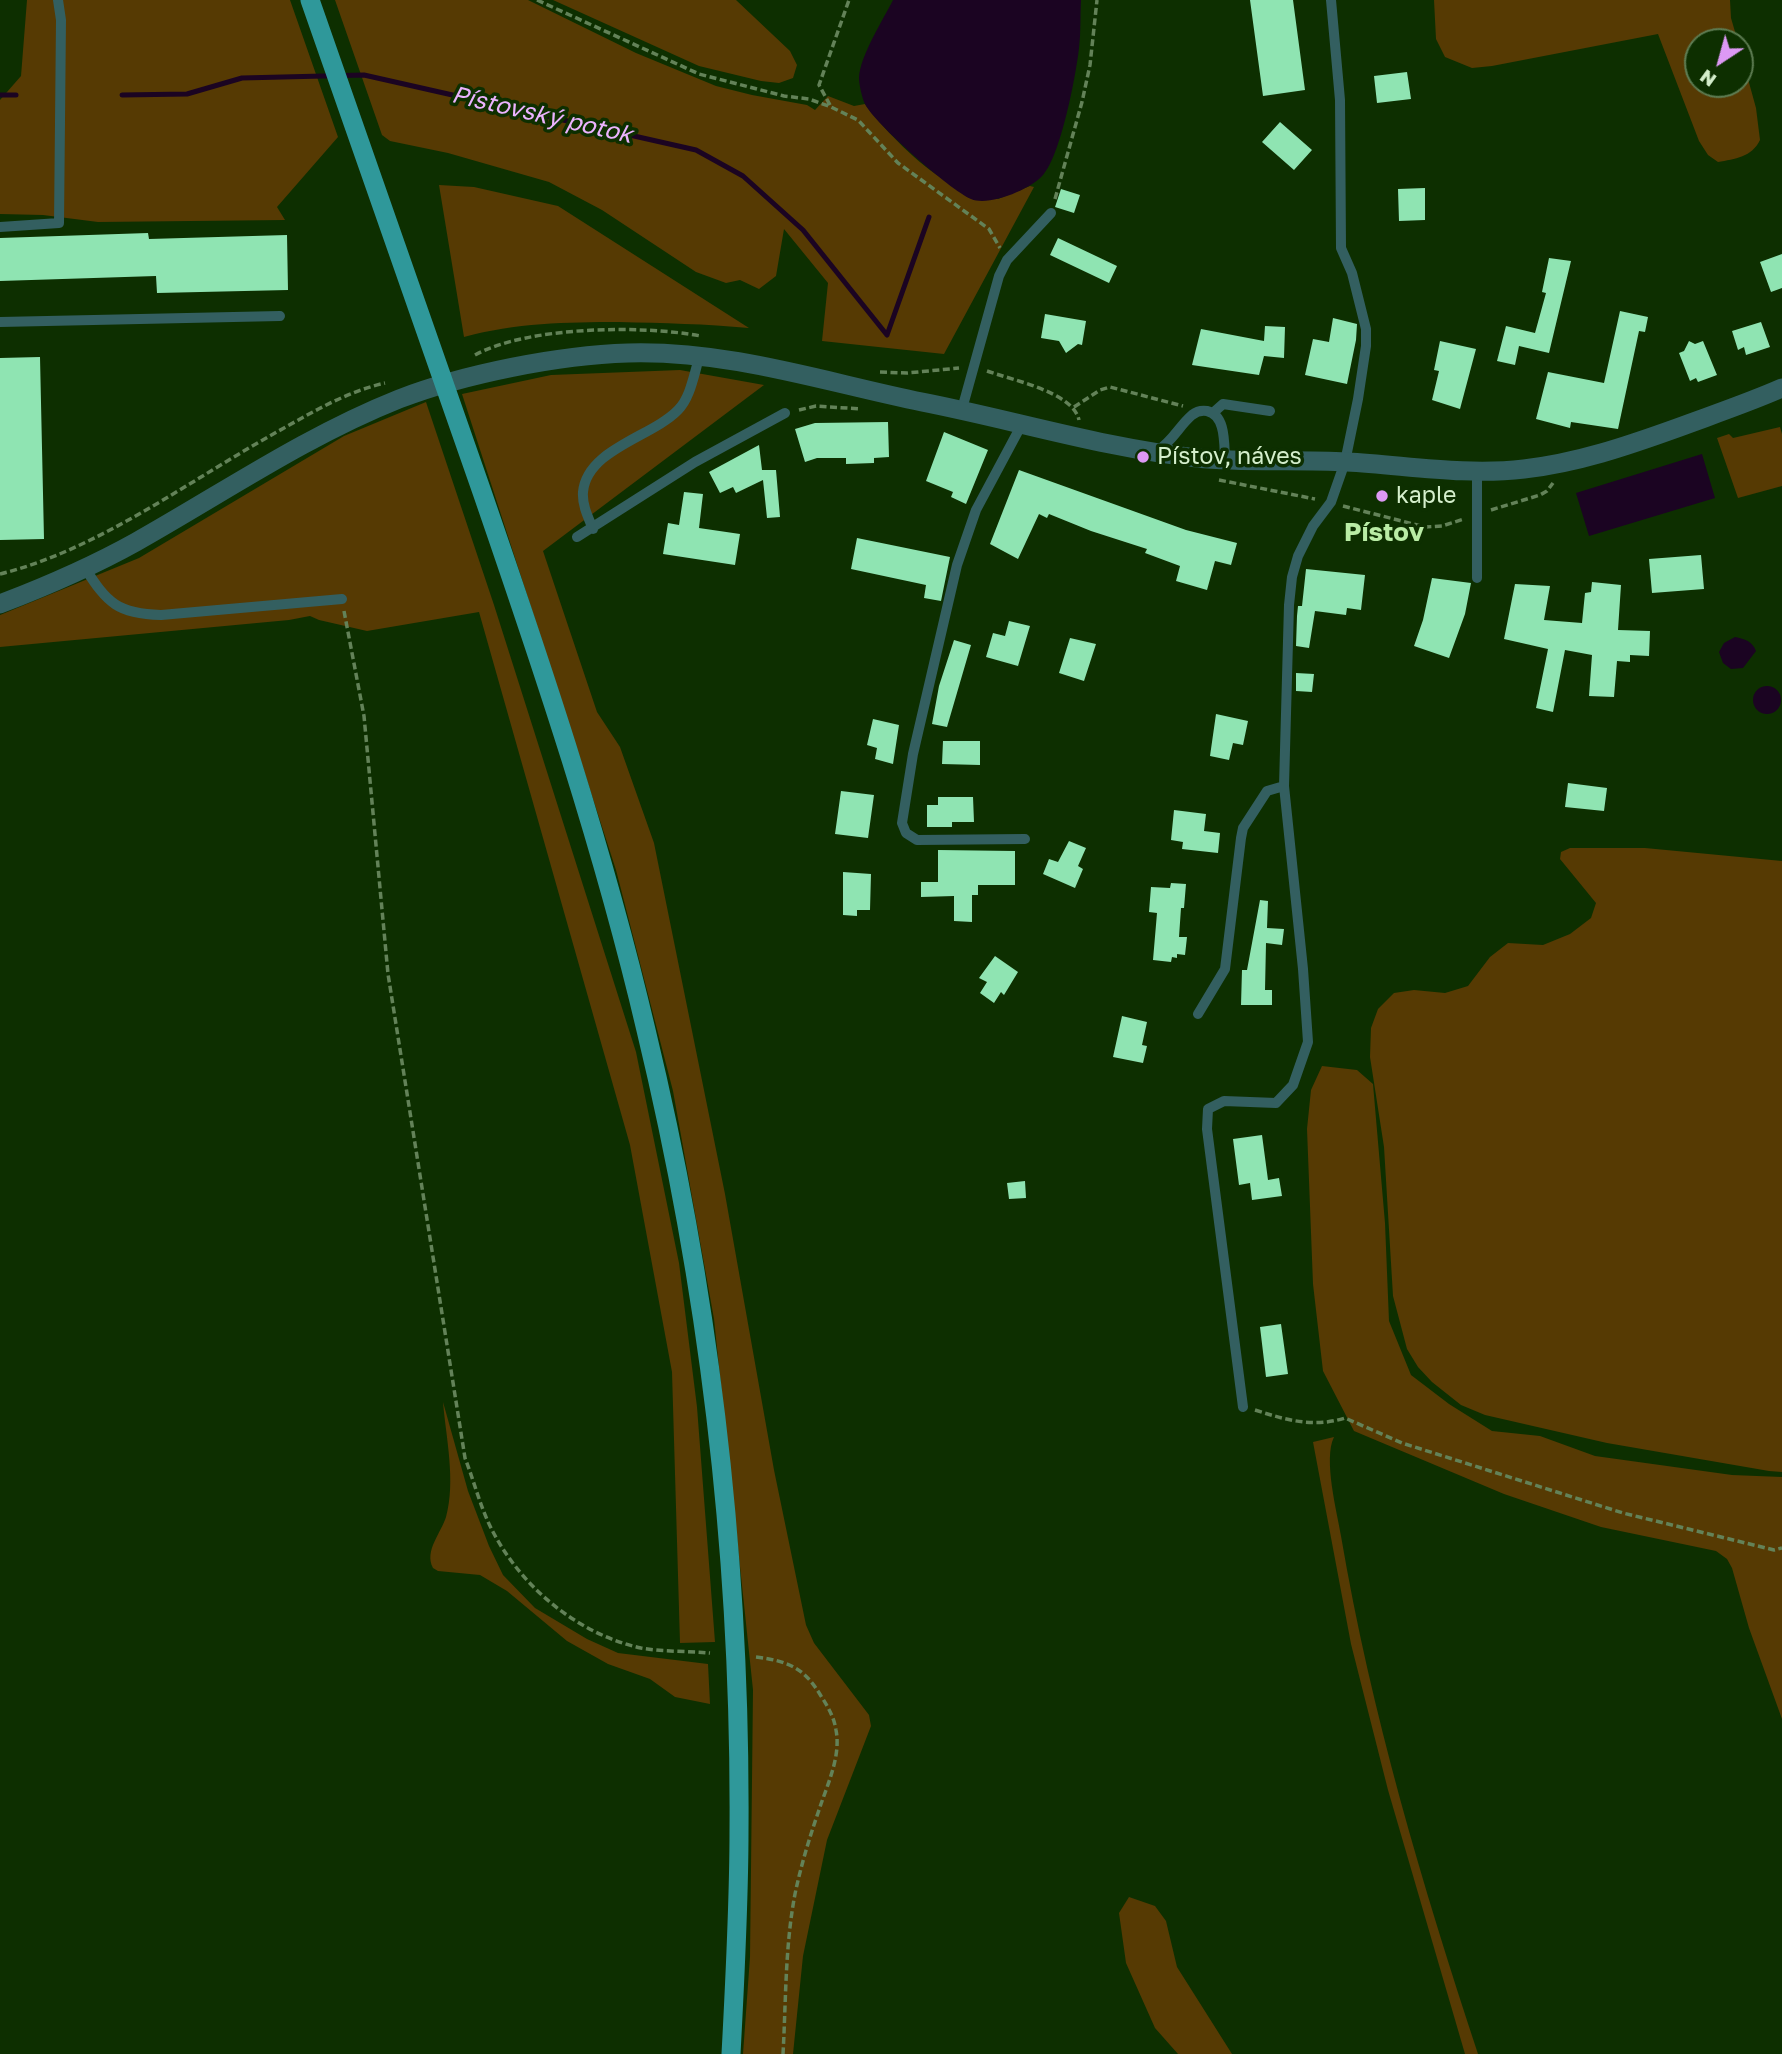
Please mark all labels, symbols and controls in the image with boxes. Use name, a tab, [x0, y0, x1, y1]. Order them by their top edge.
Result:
north arrow	[1684, 28, 1754, 98]
text: N	[1695, 65, 1720, 92]
water label: Pístovský potok	[449, 80, 635, 150]
place label: Pístov, náves	[1157, 443, 1302, 471]
marker: Pístov, náves	[1135, 449, 1151, 465]
place label: kaple	[1396, 482, 1456, 510]
marker: kaple	[1374, 488, 1390, 504]
district label: Pístov	[1344, 517, 1424, 549]

